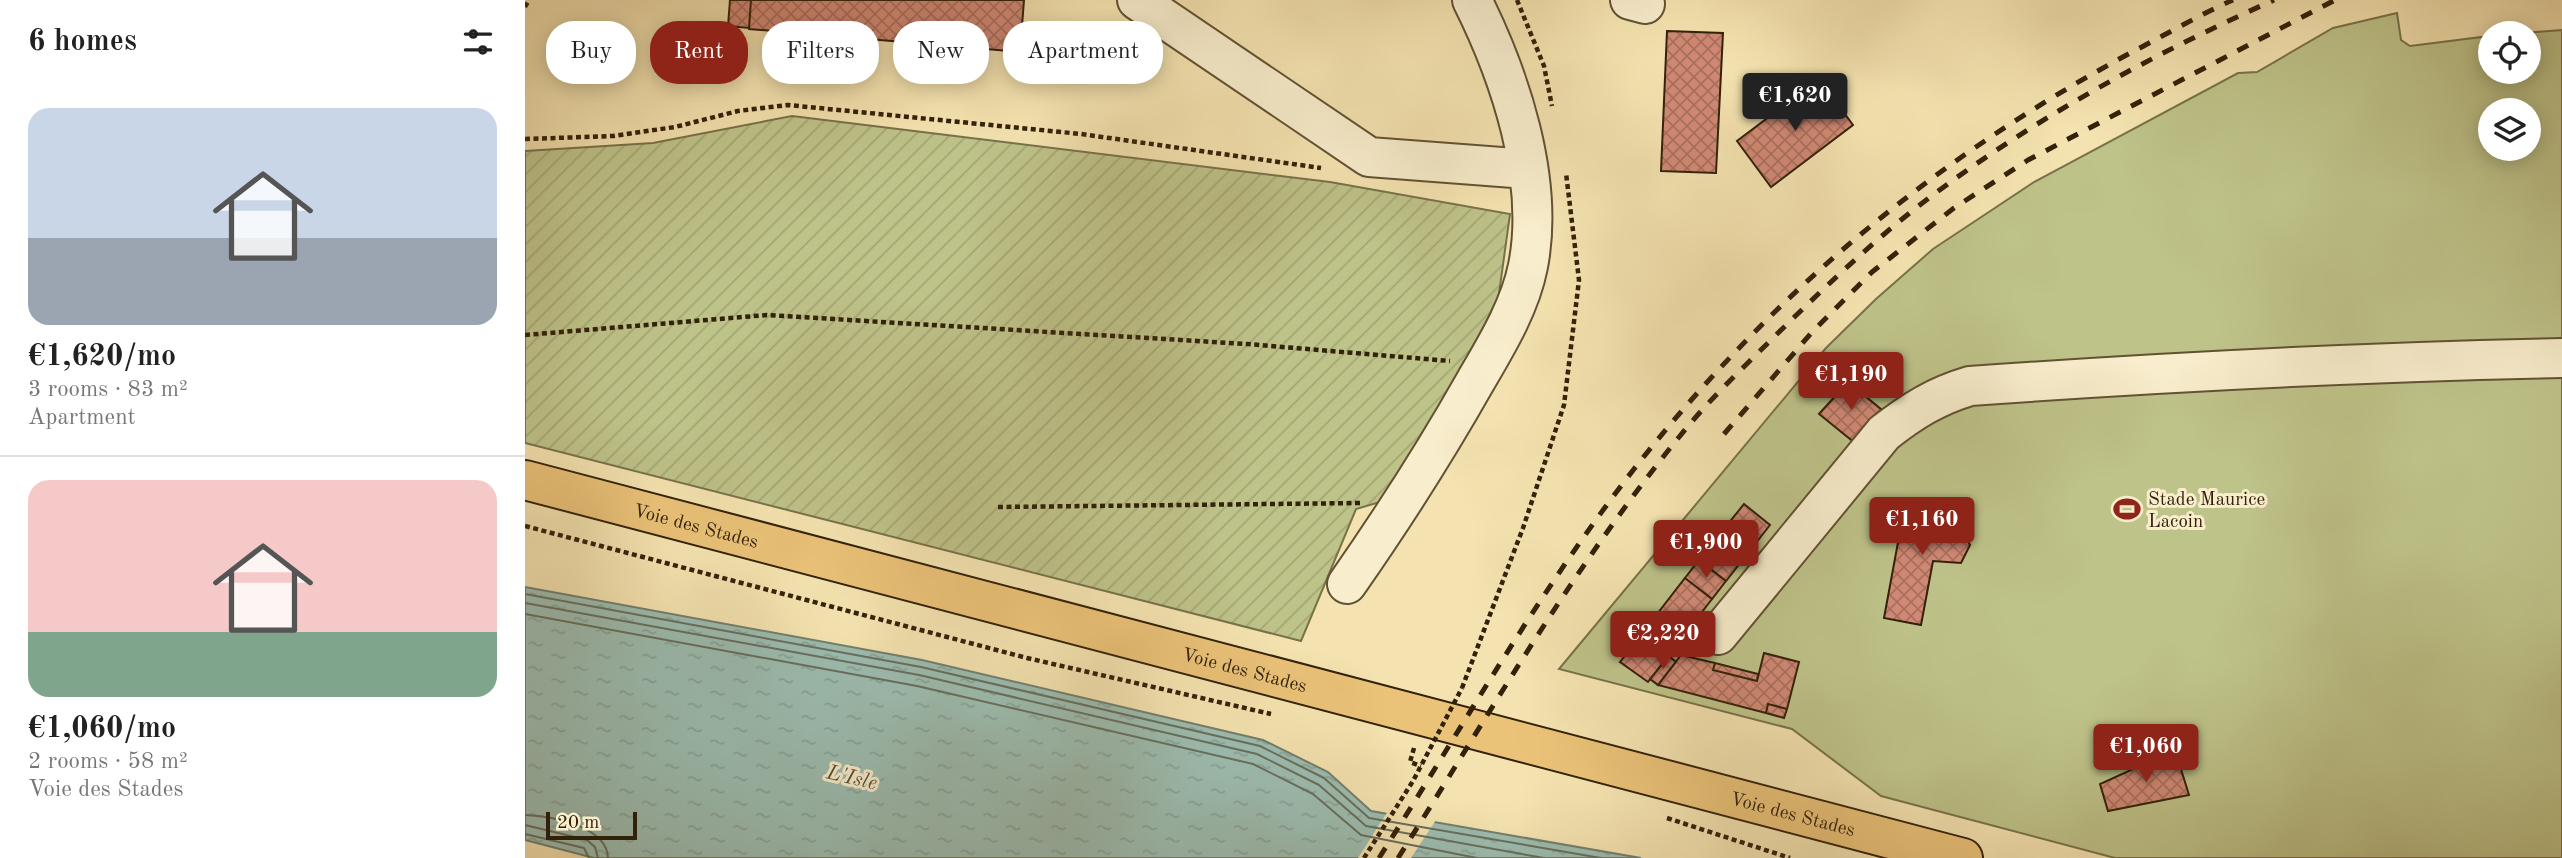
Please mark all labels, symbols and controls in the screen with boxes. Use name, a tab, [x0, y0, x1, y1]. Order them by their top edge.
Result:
chip: Buy	[546, 21, 636, 84]
chip: Rent	[650, 21, 748, 84]
chip: Filters	[762, 21, 879, 84]
chip: New	[893, 21, 989, 84]
chip: Apartment	[1003, 21, 1163, 84]
map controls	[2478, 21, 2541, 161]
button: locate	[2478, 21, 2541, 84]
icon: filters	[459, 23, 497, 61]
text: 6 homes	[28, 27, 137, 57]
pin: €1,620	[1738, 74, 1852, 133]
text: €1,620	[1758, 84, 1832, 107]
button: layers	[2478, 98, 2541, 161]
icon: home	[200, 153, 326, 279]
text: €1,620/mo	[28, 342, 176, 372]
pin: €1,190	[1794, 352, 1908, 412]
text: €1,190	[1814, 363, 1888, 386]
text: 3 rooms · 83 m²	[28, 378, 188, 401]
text: Apartment	[28, 406, 136, 429]
place label: Stade Maurice Lacoin	[2148, 491, 2265, 532]
sports icon: Stade Maurice Lacoin	[2112, 494, 2142, 524]
pin: €1,160	[1865, 498, 1979, 557]
street label: Voie des Stades	[631, 502, 760, 553]
text: €1,160	[1885, 508, 1959, 531]
pin: €1,900	[1649, 520, 1763, 580]
icon: home	[200, 525, 326, 651]
text: €1,900	[1669, 531, 1743, 554]
pin: €2,220	[1606, 612, 1720, 671]
text: €2,220	[1626, 622, 1700, 645]
street label: Voie des Stades	[1179, 646, 1308, 697]
text: €1,060/mo	[28, 714, 176, 744]
pin: €1,060	[2089, 724, 2203, 784]
text: €1,060	[2109, 735, 2183, 758]
text: 2 rooms · 58 m²	[28, 750, 188, 773]
water label: L'Isle	[823, 762, 879, 794]
text: Voie des Stades	[28, 778, 183, 801]
street label: Voie des Stades	[1728, 790, 1857, 841]
scale bar	[546, 809, 637, 841]
text: 20 m	[557, 814, 599, 833]

